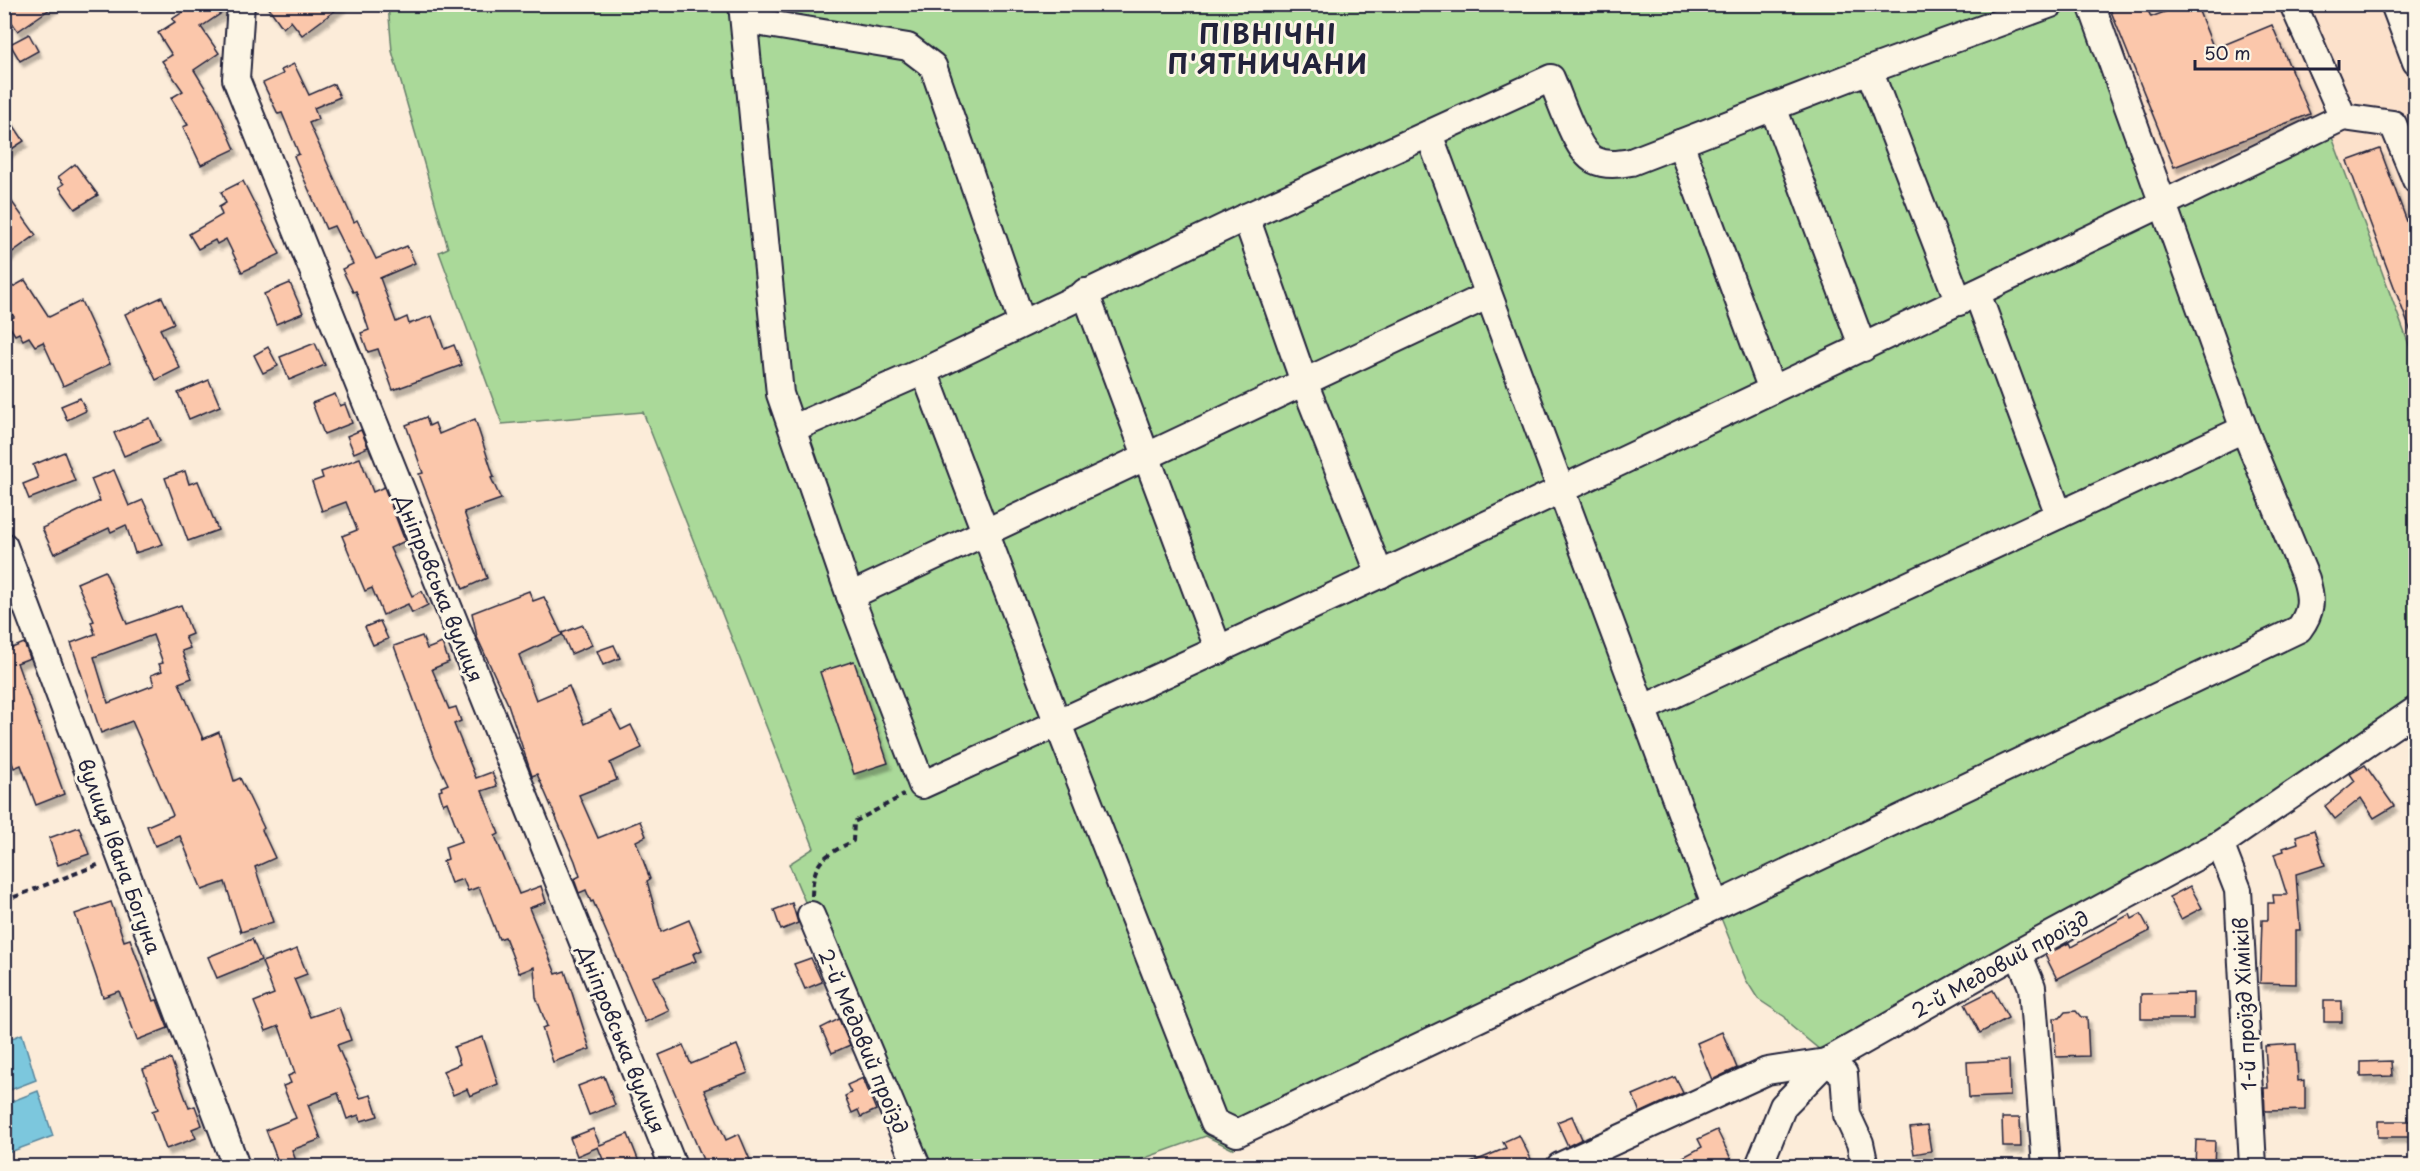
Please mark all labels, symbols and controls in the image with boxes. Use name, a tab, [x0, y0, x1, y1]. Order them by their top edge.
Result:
district label: ПІВНІЧНІ П'ЯТНИЧАНИ	[1167, 14, 1369, 83]
scale bar	[2195, 33, 2339, 71]
text: 50 m	[2204, 39, 2251, 66]
street label: Дніпровська вулиця	[388, 489, 491, 686]
street label: вулиця Івана Богуна	[71, 754, 170, 958]
street label: 2-й Медовий проїзд	[1906, 903, 2094, 1025]
street label: 1-й проїзд Хіміків	[2224, 917, 2264, 1091]
street label: Дніпровська вулиця	[570, 940, 673, 1137]
street label: 2-й Медовий проїзд	[811, 944, 917, 1138]

